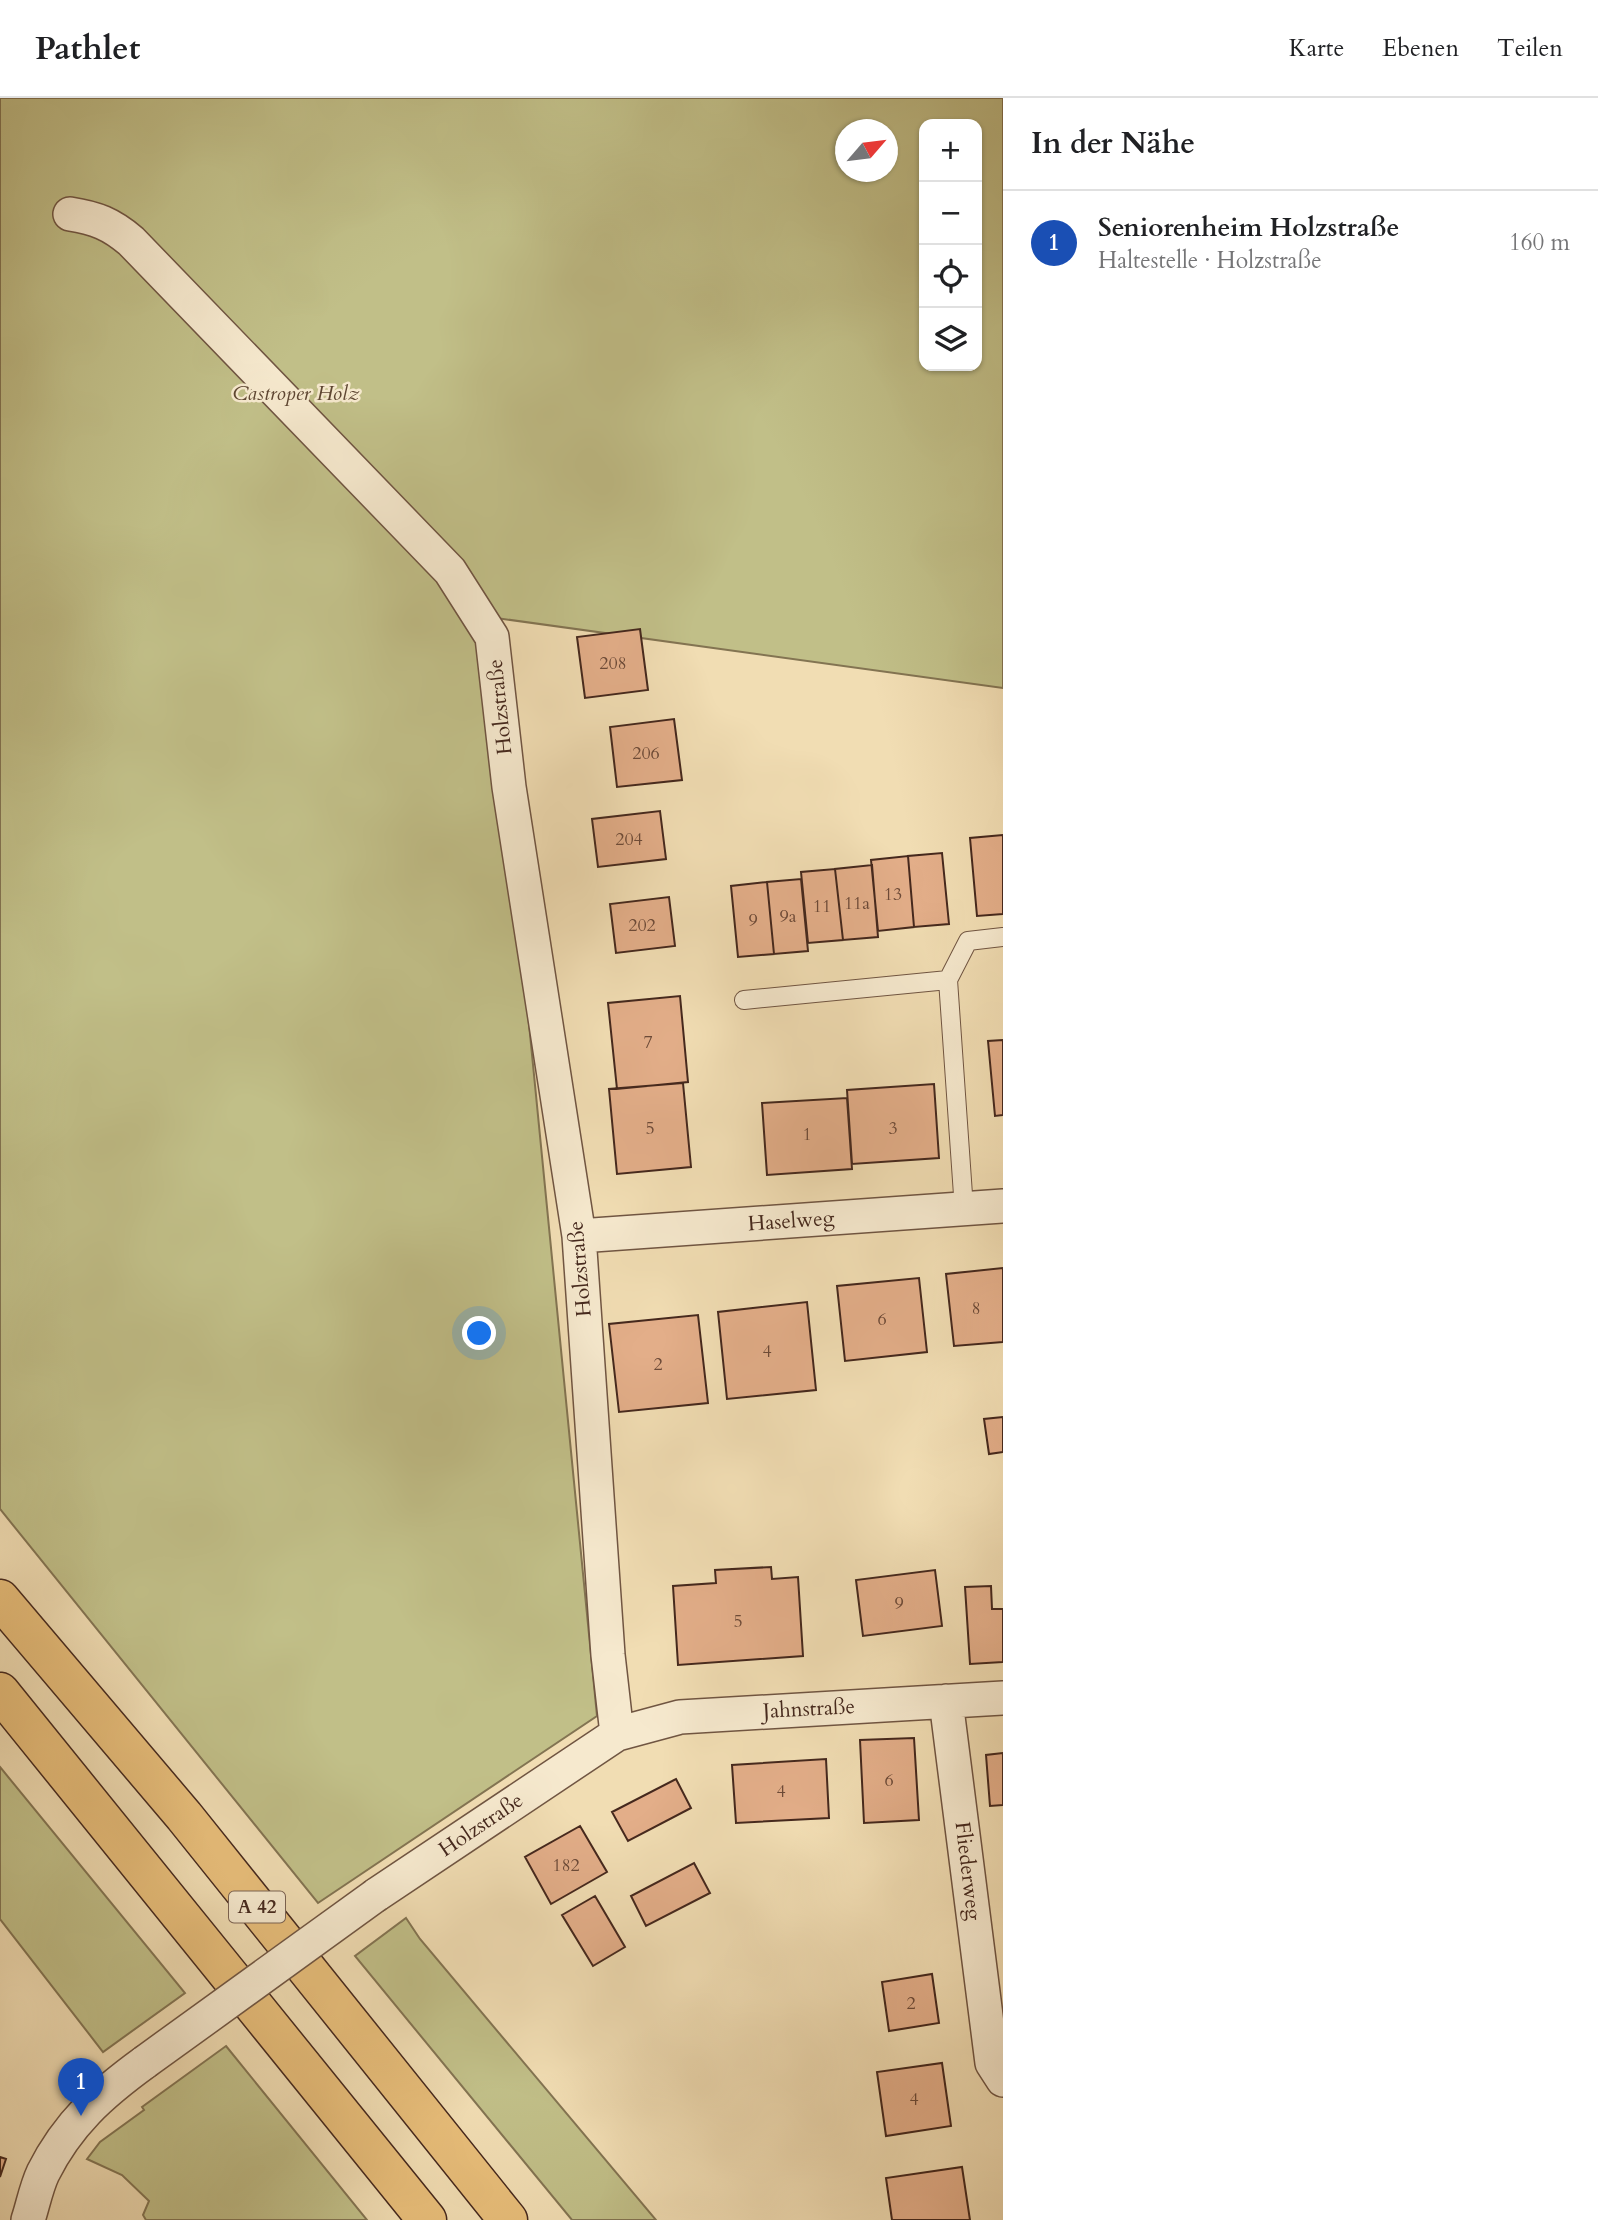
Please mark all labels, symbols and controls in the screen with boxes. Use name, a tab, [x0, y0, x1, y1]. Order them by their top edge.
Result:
text: Pathlet	[35, 26, 140, 71]
text: Karte	[1289, 32, 1344, 65]
text: Ebenen	[1382, 32, 1459, 65]
text: Teilen	[1497, 32, 1563, 65]
north arrow	[835, 119, 898, 182]
map controls	[919, 119, 982, 371]
button: +	[919, 119, 982, 182]
text: In der Nähe	[1031, 123, 1195, 164]
button: −	[919, 182, 982, 245]
text: Seniorenheim Holzstraße	[1098, 210, 1399, 245]
text: 1	[1048, 227, 1060, 258]
text: 160 m	[1509, 227, 1570, 258]
button: locate	[919, 245, 982, 308]
text: Haltestelle · Holzstraße	[1098, 245, 1322, 276]
button: layers	[919, 308, 982, 371]
park label: Castroper Holz	[232, 379, 360, 408]
house number: 208	[599, 651, 627, 676]
street label: Holzstraße	[481, 658, 519, 756]
house number: 206	[632, 741, 660, 766]
house number: 204	[615, 827, 643, 852]
house number: 13	[884, 882, 902, 907]
house number: 11a	[844, 891, 870, 916]
house number: 11	[813, 894, 831, 919]
house number: 9a	[780, 904, 797, 929]
house number: 9	[748, 908, 758, 933]
house number: 202	[628, 913, 656, 938]
house number: 7	[643, 1030, 653, 1055]
house number: 5	[645, 1116, 655, 1141]
house number: 3	[888, 1116, 898, 1141]
house number: 1	[802, 1122, 812, 1147]
street label: Haselweg	[747, 1203, 835, 1238]
street label: Holzstraße	[561, 1220, 599, 1318]
house number: 8	[971, 1296, 981, 1321]
house number: 6	[877, 1307, 887, 1332]
your location	[462, 1316, 496, 1350]
house number: 4	[762, 1339, 772, 1364]
house number: 2	[653, 1352, 663, 1377]
house number: 9	[894, 1591, 904, 1616]
house number: 5	[733, 1609, 743, 1634]
street label: Jahnstraße	[759, 1692, 856, 1726]
house number: 6	[884, 1768, 894, 1793]
house number: 4	[776, 1779, 786, 1804]
street label: Holzstraße	[433, 1786, 529, 1864]
street label: Fliederweg	[948, 1820, 988, 1922]
house number: 182	[552, 1853, 580, 1878]
road number: A 42	[229, 1892, 285, 1923]
house number: 2	[906, 1991, 916, 2016]
pin: 1	[58, 2058, 104, 2116]
house number: 4	[909, 2087, 919, 2112]

